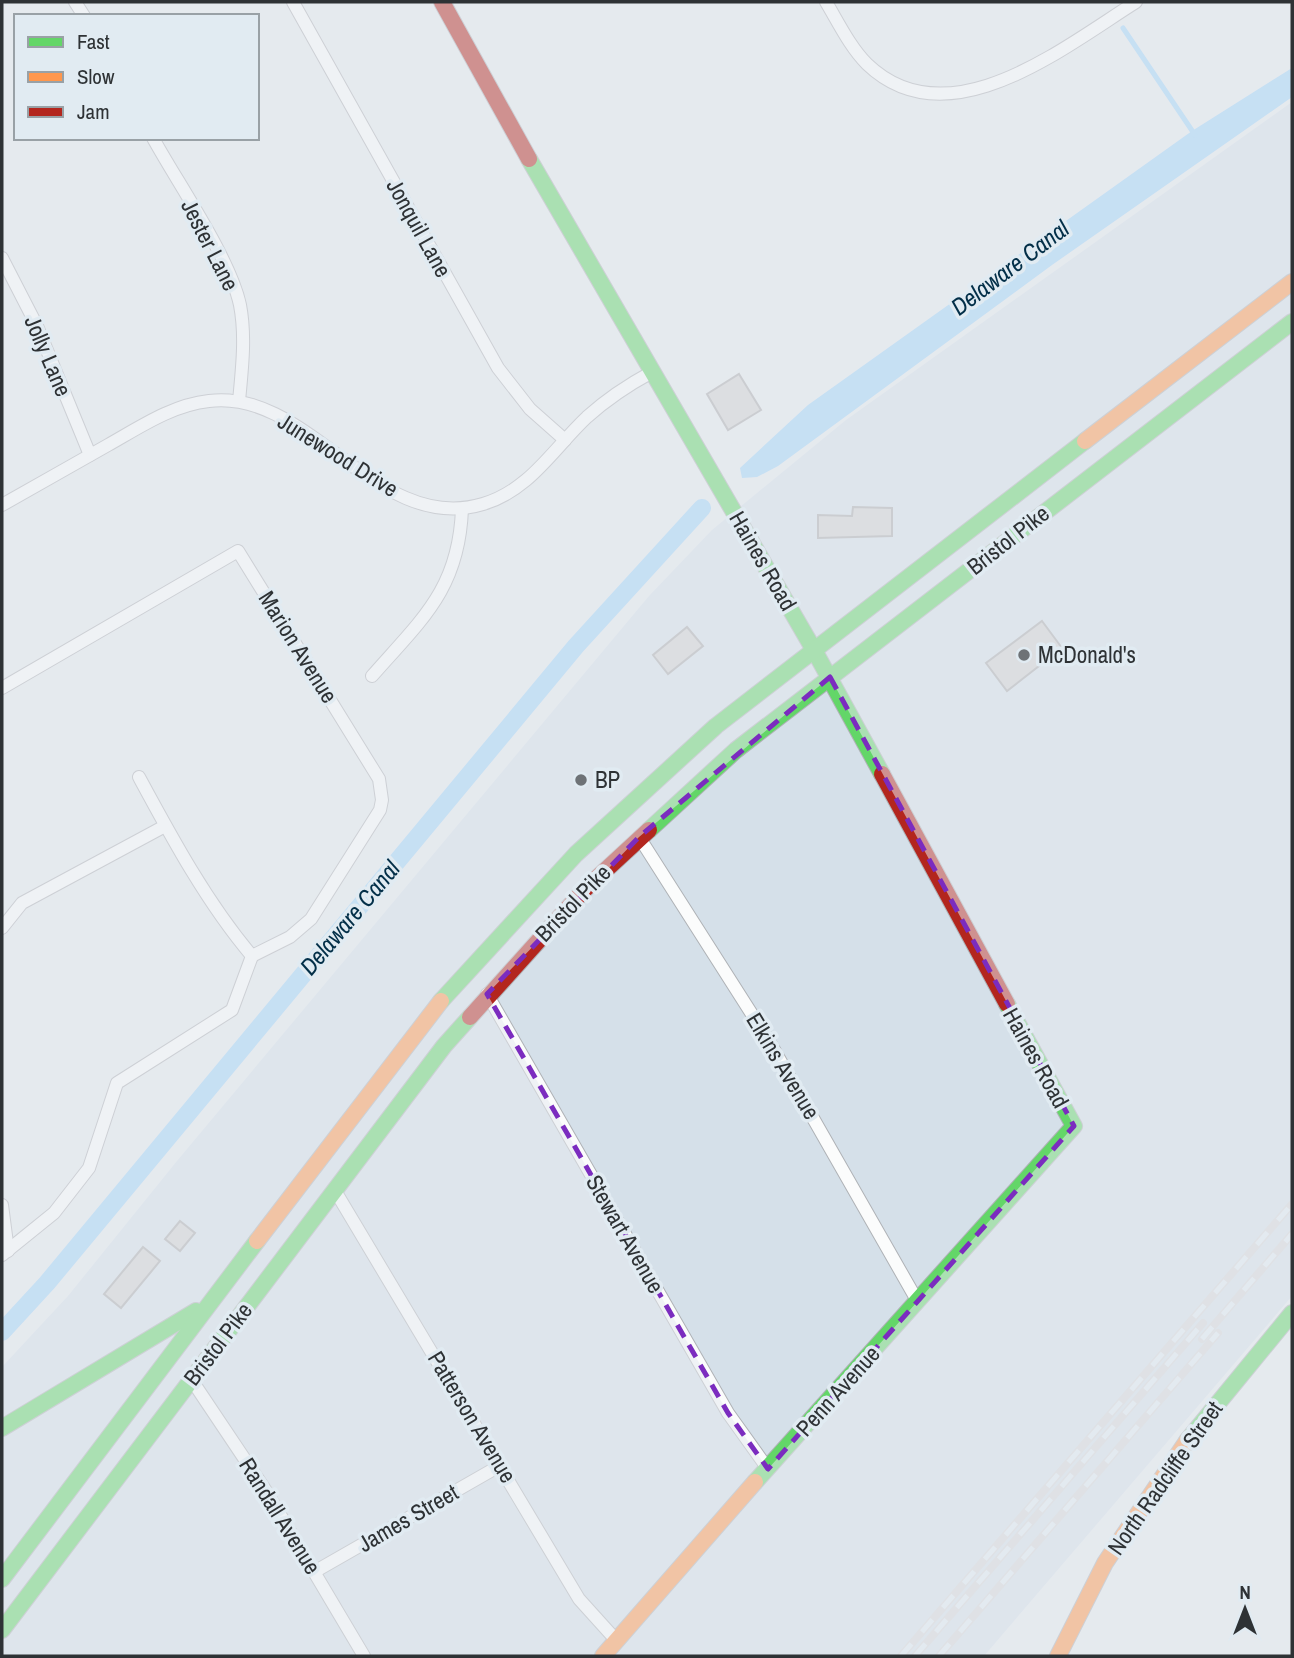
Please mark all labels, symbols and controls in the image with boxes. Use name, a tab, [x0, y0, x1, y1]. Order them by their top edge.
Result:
legend	[14, 14, 259, 140]
text: Fast	[77, 27, 110, 56]
text: Slow	[77, 62, 115, 91]
text: Jam	[77, 97, 110, 126]
street label: Jonquil Lane	[380, 173, 459, 283]
street label: Jester Lane	[174, 194, 247, 296]
water label: Delaware Canal	[944, 212, 1075, 322]
street label: Jolly Lane	[18, 311, 79, 401]
street label: Junewood Drive	[272, 405, 404, 504]
street label: Bristol Pike	[960, 498, 1055, 582]
street label: Haines Road	[722, 505, 804, 616]
street label: Marion Avenue	[252, 585, 345, 709]
place label: McDonald's	[1038, 639, 1136, 670]
marker: McDonald's	[1016, 647, 1032, 663]
place label: BP	[595, 764, 620, 795]
marker: BP	[573, 772, 589, 788]
water label: Delaware Canal	[292, 853, 407, 981]
street label: Bristol Pike	[528, 857, 617, 948]
street label: Haines Road	[996, 1002, 1077, 1113]
street label: Elkins Avenue	[739, 1007, 827, 1125]
street label: Stewart Avenue	[579, 1169, 672, 1299]
street label: Bristol Pike	[176, 1296, 259, 1392]
street label: Penn Avenue	[789, 1339, 887, 1443]
street label: Patterson Avenue	[421, 1345, 524, 1488]
street label: North Radcliffe Street	[1100, 1395, 1229, 1561]
street label: Randall Avenue	[232, 1452, 328, 1580]
street label: James Street	[352, 1476, 464, 1559]
north arrow	[1210, 1574, 1280, 1644]
text: N	[1239, 1579, 1251, 1605]

